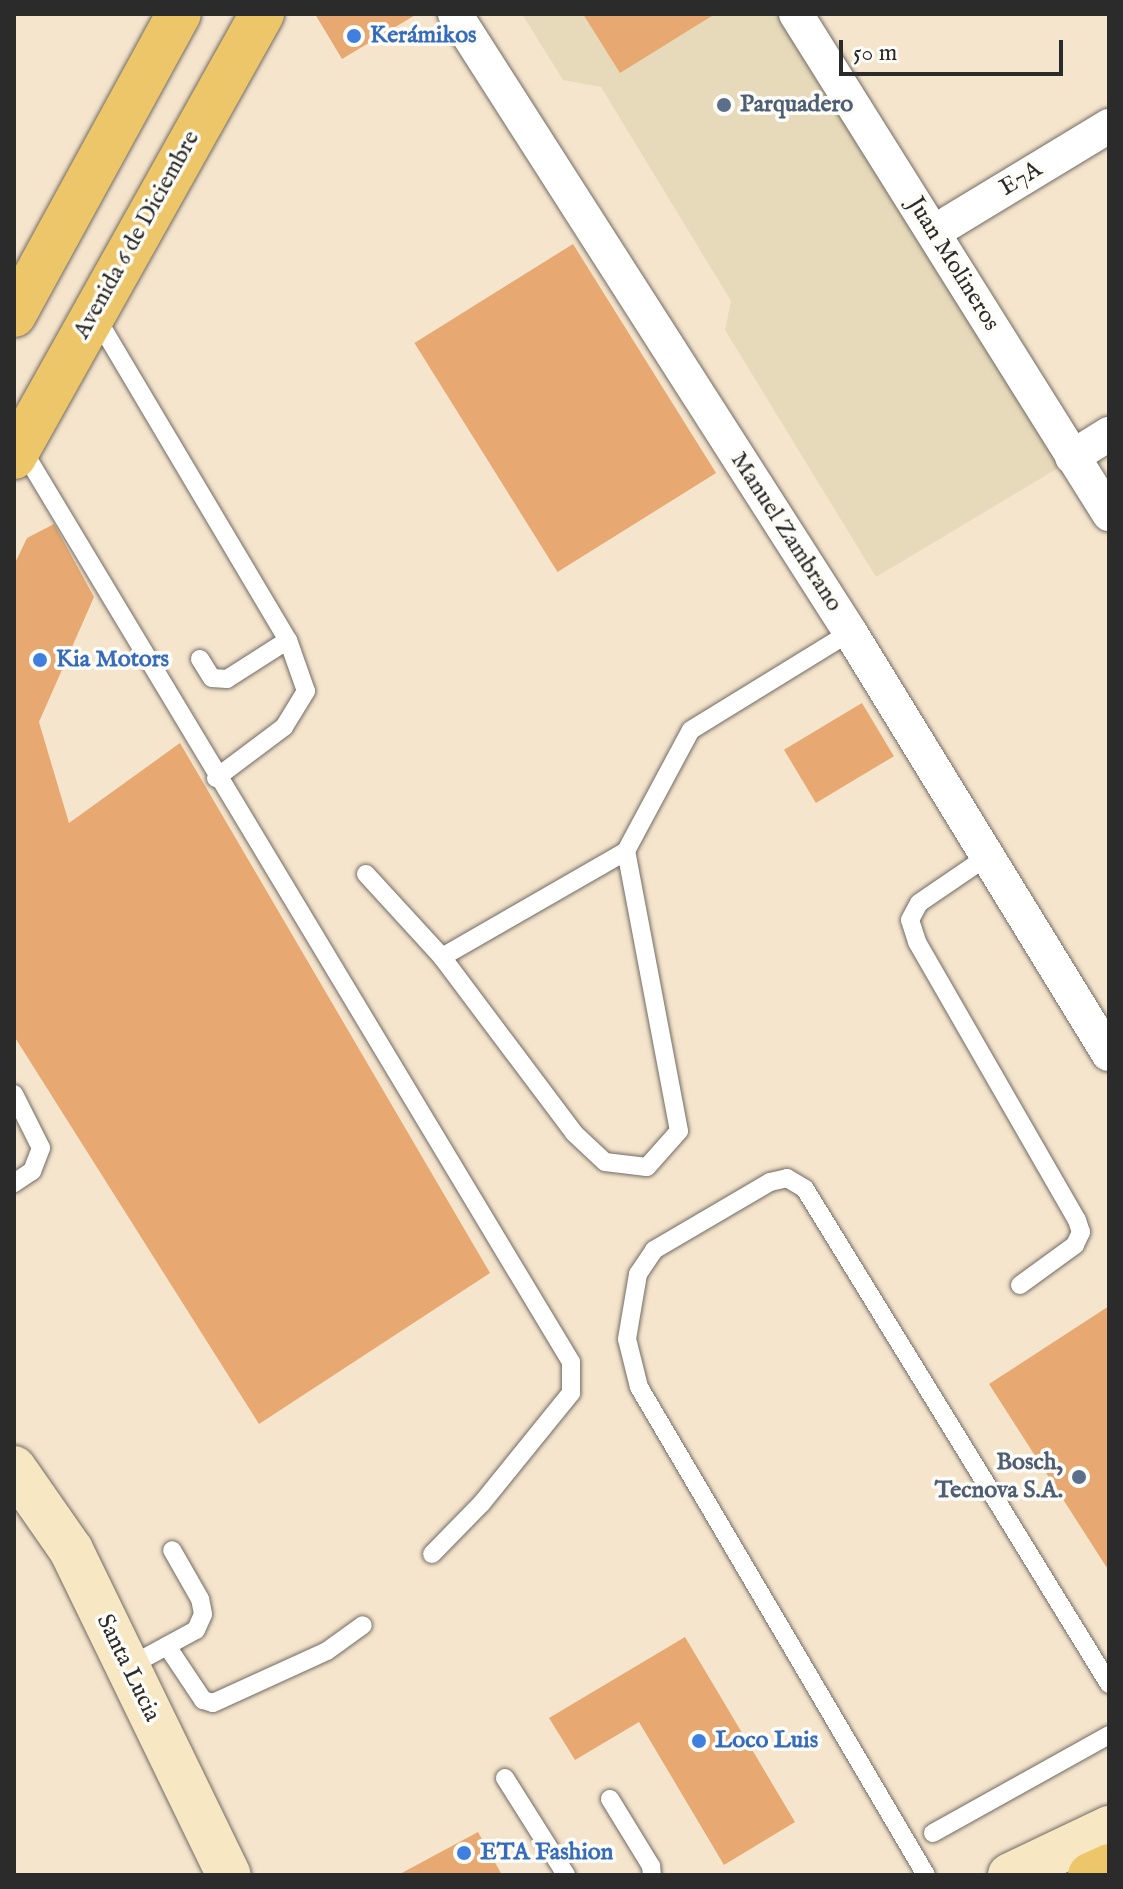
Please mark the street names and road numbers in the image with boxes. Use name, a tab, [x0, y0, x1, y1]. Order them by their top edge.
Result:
street label: Avenida 6 de Diciembre	[68, 126, 206, 344]
street label: E7A	[995, 155, 1047, 203]
street label: Juan Molineros	[900, 192, 1006, 336]
street label: Manuel Zambrano	[724, 447, 848, 617]
street label: Santa Lucia	[90, 1610, 166, 1726]

